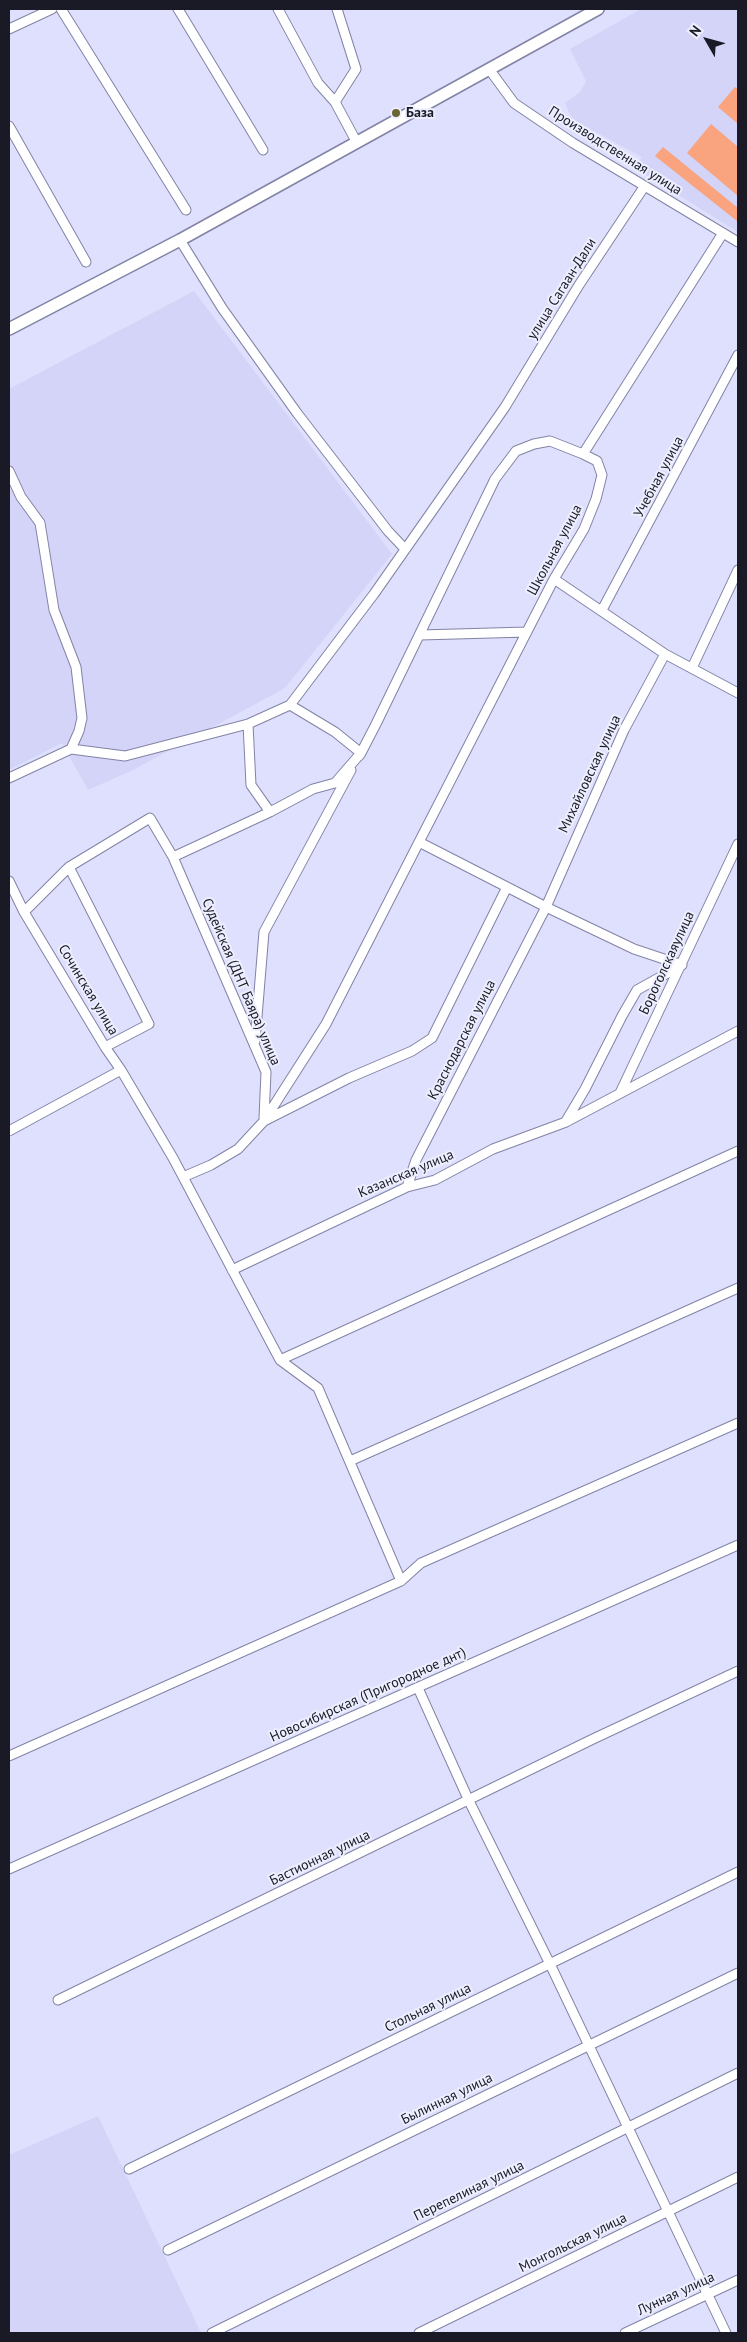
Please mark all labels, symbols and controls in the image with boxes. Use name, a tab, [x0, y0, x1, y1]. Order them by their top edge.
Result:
north arrow	[682, 15, 732, 65]
text: N	[685, 22, 705, 40]
street label: Производственная улица	[545, 103, 685, 199]
place label: База	[406, 105, 434, 121]
marker: База	[390, 107, 402, 119]
street label: улица Сагаан-Дали	[524, 235, 600, 343]
street label: Учебная улица	[631, 434, 687, 520]
street label: Школьная улица	[524, 502, 586, 598]
street label: Михайловская улица	[555, 712, 625, 836]
street label: Судейская (ДНТ Баяра) улица	[198, 896, 284, 1068]
street label: Бороголскаяулица	[636, 909, 698, 1017]
street label: Сочинская улица	[54, 942, 122, 1038]
street label: Краснодарская улица	[424, 977, 500, 1103]
street label: Казанская улица	[356, 1146, 456, 1202]
street label: Новосибирская (Пригородное днт)	[267, 1644, 469, 1746]
street label: Бастионная улица	[267, 1826, 373, 1890]
street label: Стольная улица	[382, 1980, 474, 2036]
street label: Былинная улица	[399, 2070, 495, 2128]
street label: Перепелиная улица	[411, 2157, 527, 2225]
street label: Монгольская улица	[516, 2210, 630, 2276]
street label: Лунная улица	[635, 2269, 717, 2319]

